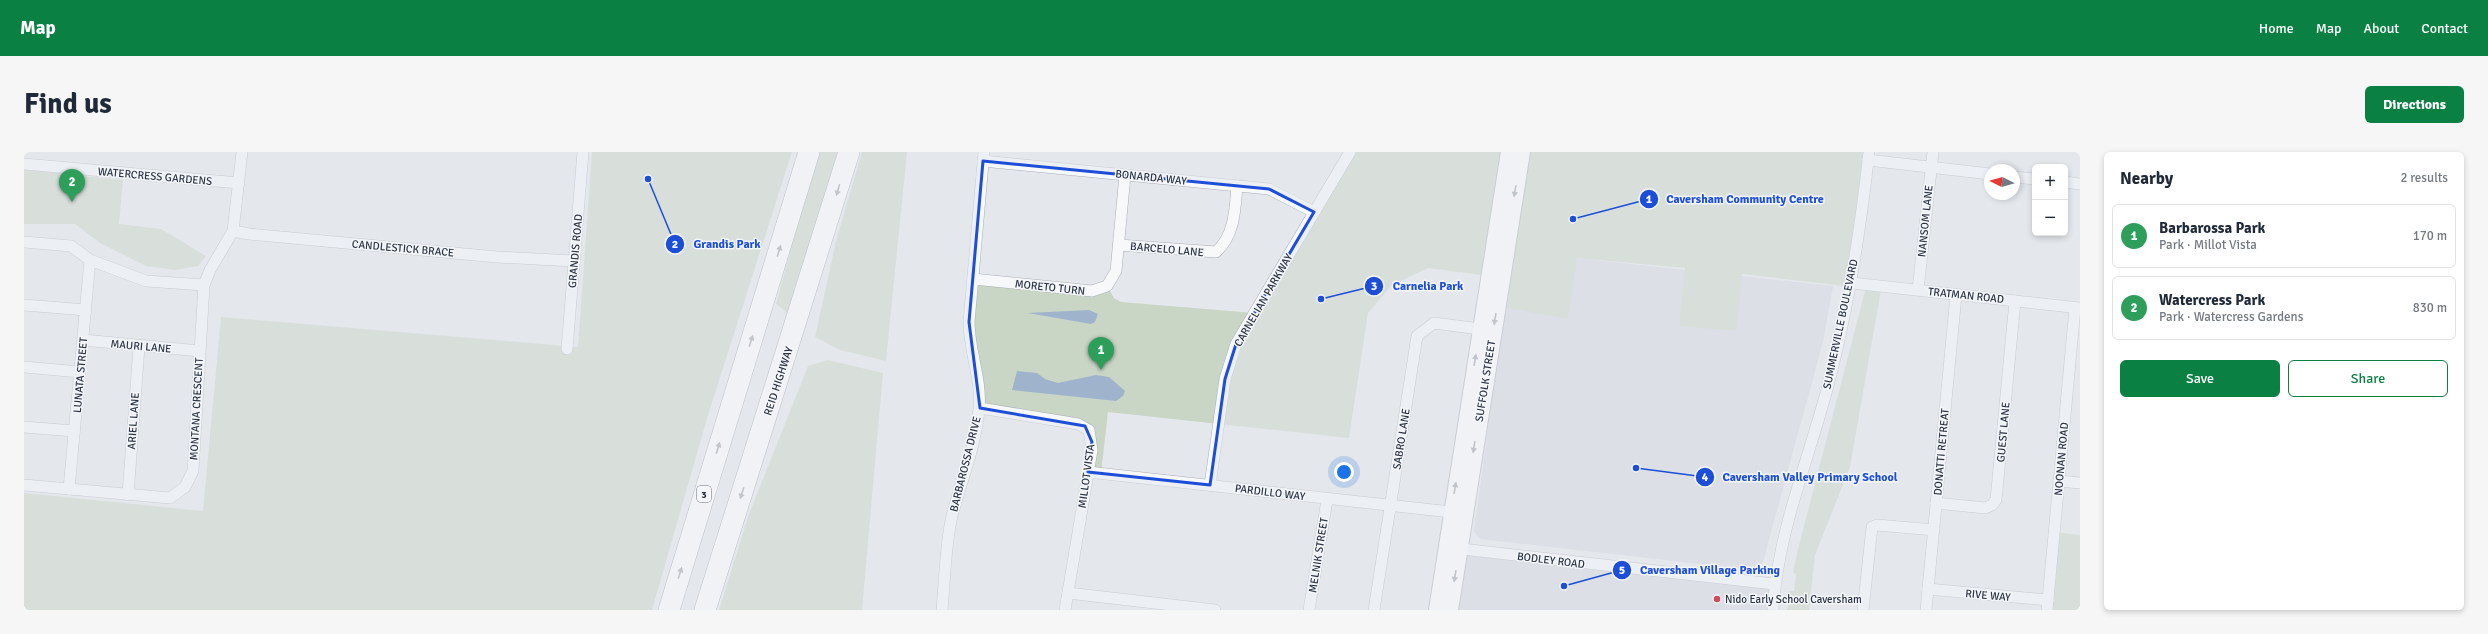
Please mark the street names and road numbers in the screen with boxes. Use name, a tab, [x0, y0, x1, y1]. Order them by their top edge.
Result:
street label: WATERCRESS GARDENS	[97, 165, 213, 188]
street label: BONARDA WAY	[1115, 167, 1188, 188]
street label: NANSOM LANE	[1915, 184, 1936, 258]
street label: GRANDIS ROAD	[566, 214, 585, 289]
street label: CANDLESTICK BRACE	[351, 238, 455, 259]
street label: BARCELO LANE	[1130, 240, 1204, 259]
street label: CARNELIAN PARKWAY	[1231, 251, 1296, 349]
street label: SUMMERVILLE BOULEVARD	[1820, 258, 1861, 390]
street label: MORETO TURN	[1014, 277, 1086, 298]
street label: TRATMAN ROAD	[1927, 285, 2005, 306]
street label: LUNATA STREET	[71, 336, 90, 413]
street label: MAURI LANE	[110, 337, 172, 356]
street label: SUFFOLK STREET	[1473, 339, 1498, 423]
street label: REID HIGHWAY	[761, 345, 796, 417]
street label: MONTANA CRESCENT	[187, 357, 206, 461]
street label: ARIEL LANE	[125, 392, 142, 450]
street label: GUEST LANE	[1994, 401, 2013, 463]
street label: DONATTI RETREAT	[1931, 407, 1952, 496]
street label: SABRO LANE	[1390, 408, 1413, 471]
street label: BARBAROSSA DRIVE	[947, 415, 984, 513]
street label: NOONAN ROAD	[2052, 422, 2071, 496]
street label: MILLOT VISTA	[1076, 443, 1097, 509]
street label: PARDILLO WAY	[1234, 482, 1306, 503]
road number: 3	[697, 486, 711, 502]
street label: MELNIK STREET	[1306, 516, 1331, 594]
street label: BODLEY ROAD	[1516, 550, 1586, 571]
street label: RIVE WAY	[1965, 587, 2012, 604]

